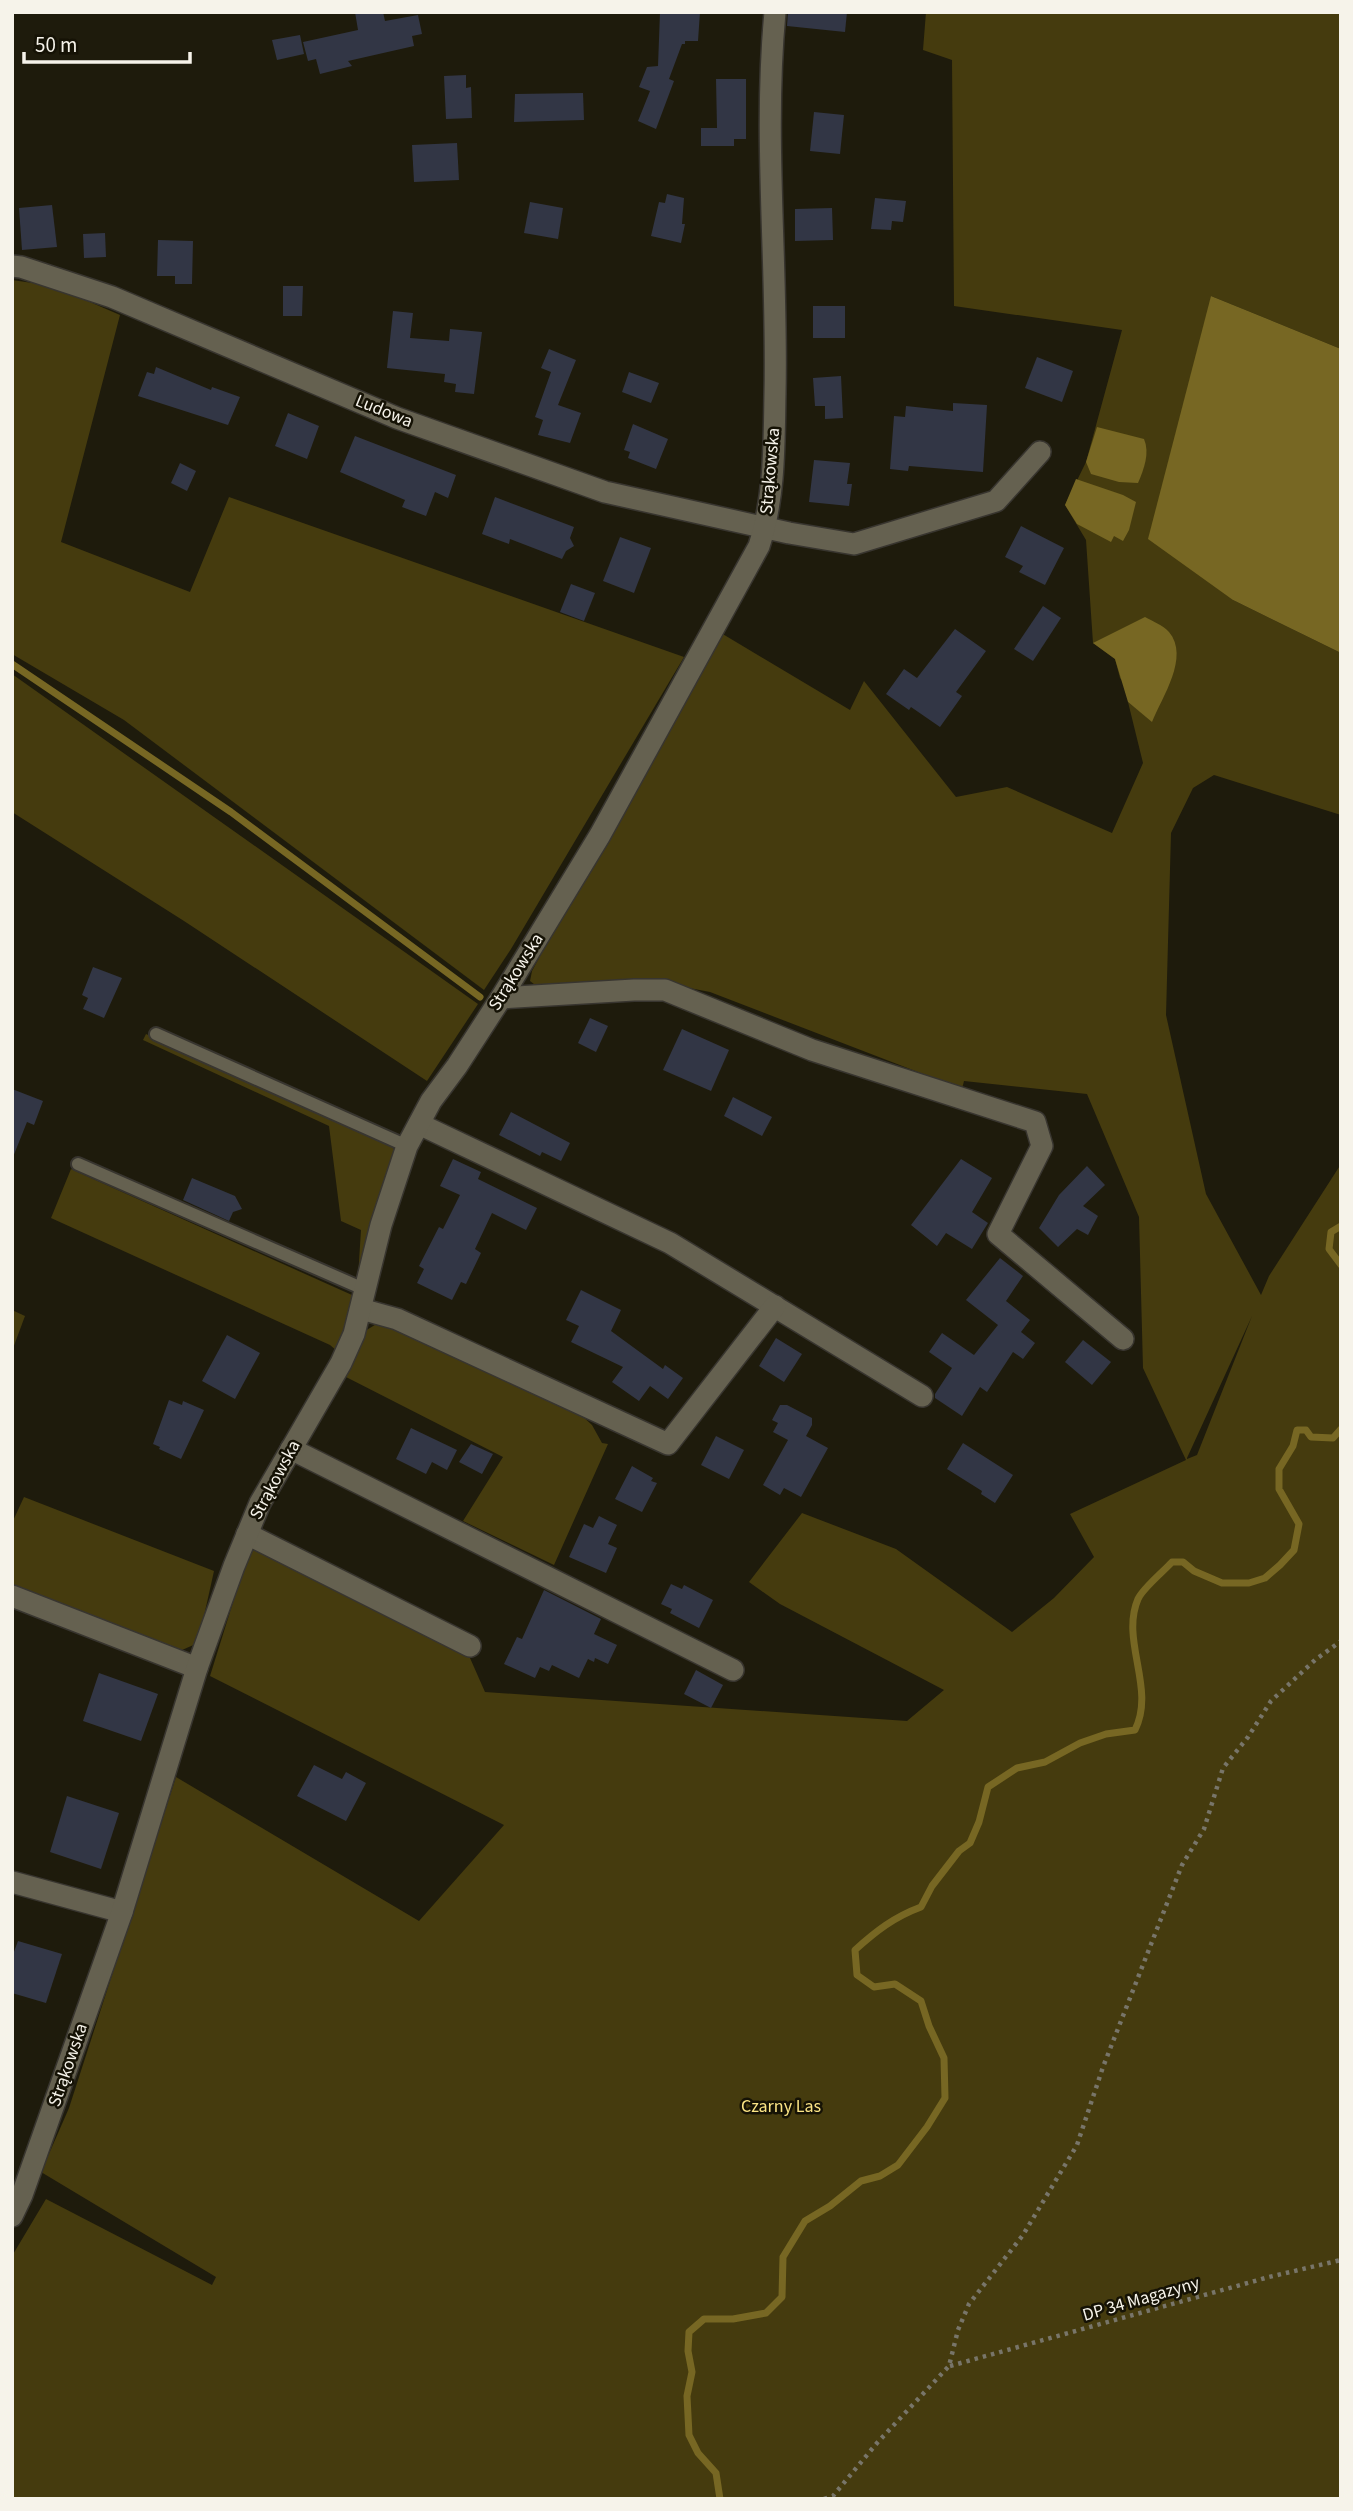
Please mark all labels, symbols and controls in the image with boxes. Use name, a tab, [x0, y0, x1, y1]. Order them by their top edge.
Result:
scale bar	[24, 21, 191, 65]
text: 50 m	[35, 30, 77, 60]
street label: Ludowa	[352, 388, 416, 434]
street label: Strąkowska	[754, 427, 786, 515]
street label: Strąkowska	[482, 929, 550, 1015]
street label: Strąkowska	[244, 1436, 306, 1524]
street label: Strąkowska	[42, 2020, 94, 2110]
park label: Czarny Las	[741, 2094, 821, 2119]
street label: DP 34 Magazyny	[1080, 2270, 1203, 2328]

